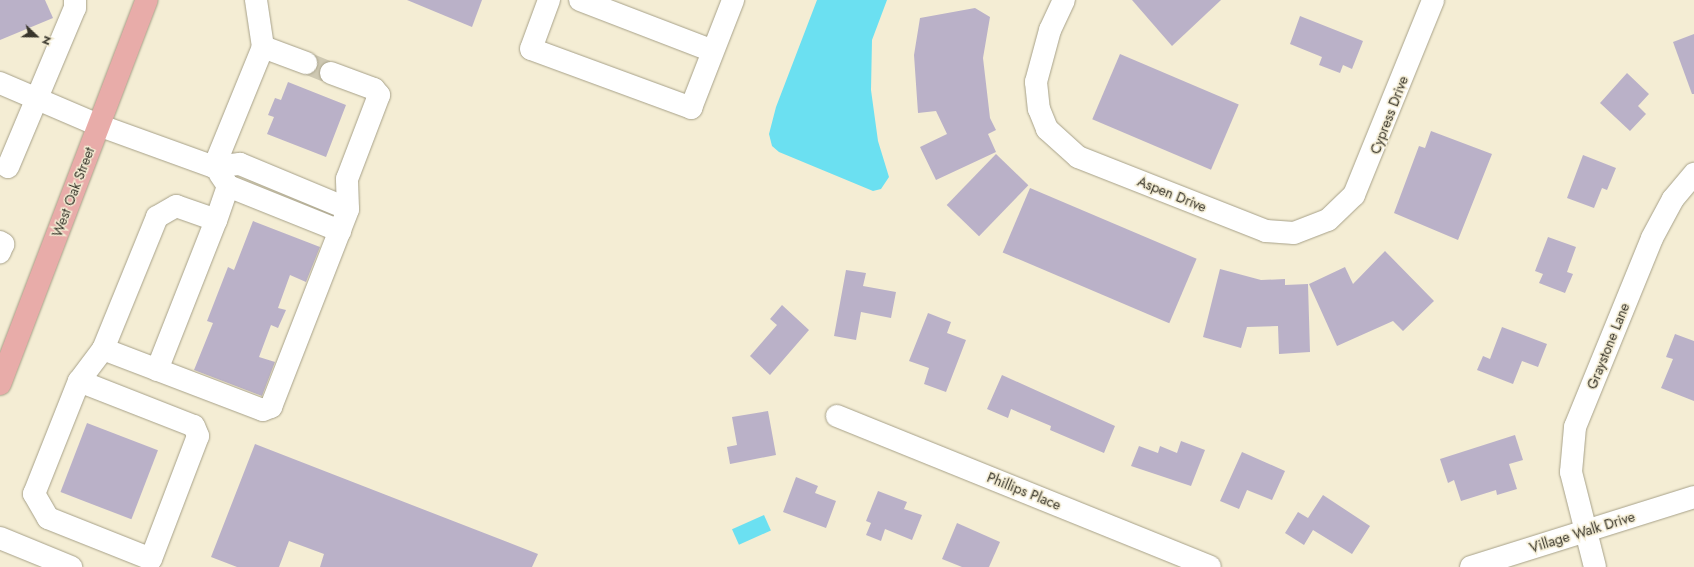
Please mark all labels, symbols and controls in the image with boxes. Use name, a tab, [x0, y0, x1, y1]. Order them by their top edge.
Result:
north arrow	[16, 16, 56, 56]
text: N	[38, 33, 56, 48]
street label: Cypress Drive	[1366, 74, 1412, 156]
street label: West Oak Street	[48, 145, 98, 239]
street label: Aspen Drive	[1135, 173, 1209, 215]
street label: Graystone Lane	[1583, 300, 1633, 392]
street label: Phillips Place	[985, 469, 1063, 513]
street label: Village Walk Drive	[1527, 508, 1637, 556]

